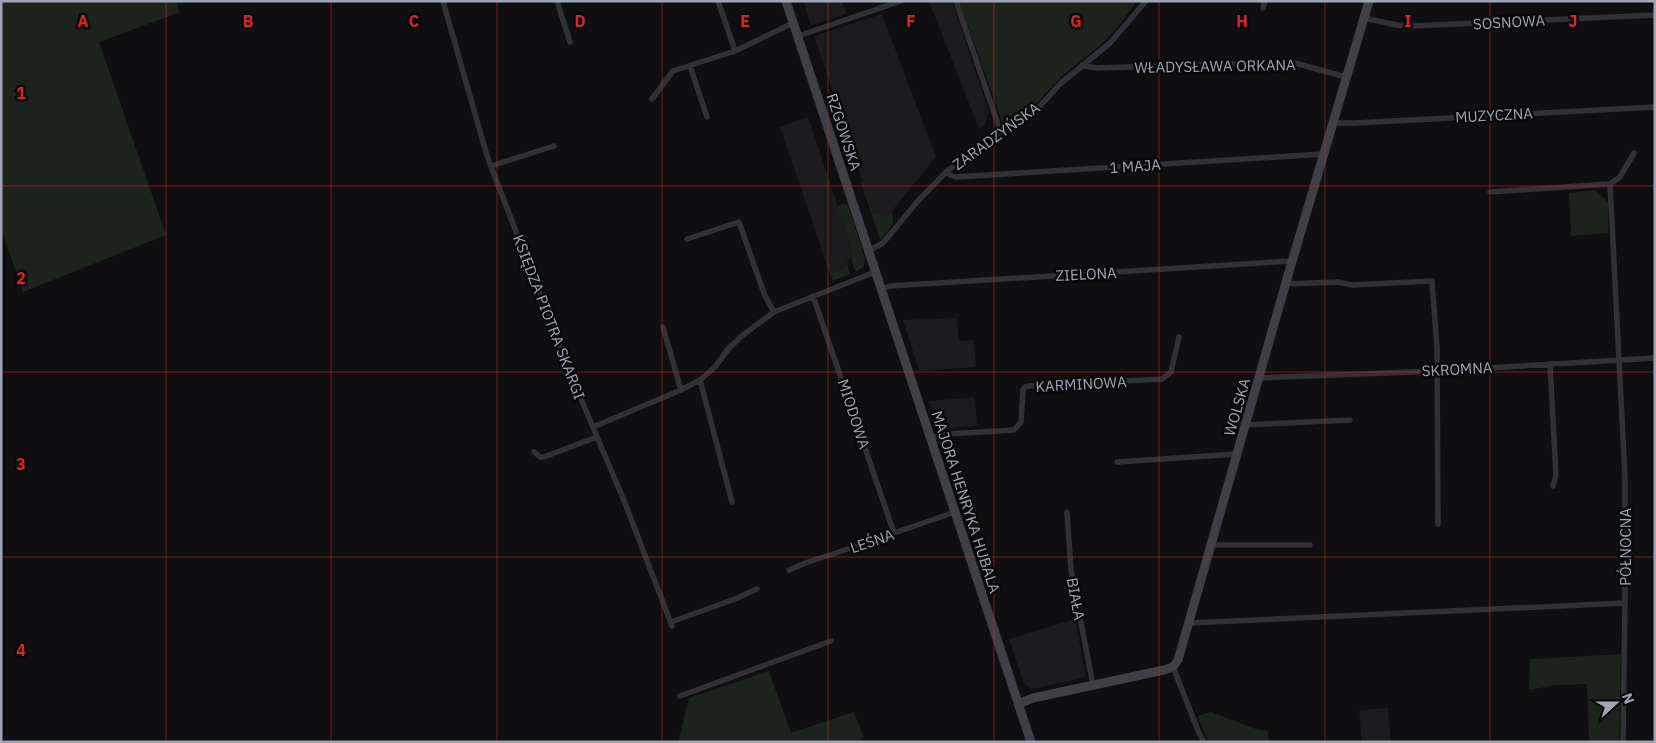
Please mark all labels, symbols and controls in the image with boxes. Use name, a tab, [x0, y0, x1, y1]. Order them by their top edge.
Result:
text: A	[78, 11, 89, 31]
text: B	[243, 11, 254, 31]
text: C	[409, 11, 419, 31]
text: D	[574, 11, 586, 31]
text: E	[740, 11, 750, 31]
text: F	[906, 11, 916, 31]
text: G	[1070, 11, 1082, 31]
text: H	[1236, 11, 1248, 31]
text: I	[1405, 11, 1412, 31]
street label: SOSNOWA	[1472, 11, 1546, 33]
text: J	[1569, 11, 1577, 31]
street label: WŁADYSŁAWA ORKANA	[1134, 55, 1296, 77]
text: 1	[16, 83, 26, 103]
street label: RZGOWSKA	[823, 91, 866, 173]
street label: ZARADZYŃSKA	[949, 98, 1044, 174]
street label: MUZYCZNA	[1455, 103, 1534, 127]
street label: 1 MAJA	[1109, 155, 1162, 177]
street label: KSIĘDZA PIOTRA SKARGI	[509, 232, 589, 402]
street label: ZIELONA	[1055, 263, 1118, 285]
text: 2	[16, 268, 26, 288]
street label: SKROMNA	[1421, 358, 1493, 380]
street label: KARMINOWA	[1035, 372, 1127, 396]
street label: WOLSKA	[1220, 375, 1254, 438]
street label: MIODOWA	[834, 377, 874, 452]
street label: MAJORA HENRYKA HUBALA	[927, 408, 1005, 596]
text: 3	[16, 454, 26, 474]
street label: PÓŁNOCNA	[1616, 508, 1635, 586]
street label: LEŚNA	[848, 525, 897, 557]
street label: BIAŁA	[1063, 576, 1089, 622]
text: 4	[16, 640, 26, 660]
north arrow	[1591, 678, 1641, 728]
text: N	[1618, 690, 1638, 706]

